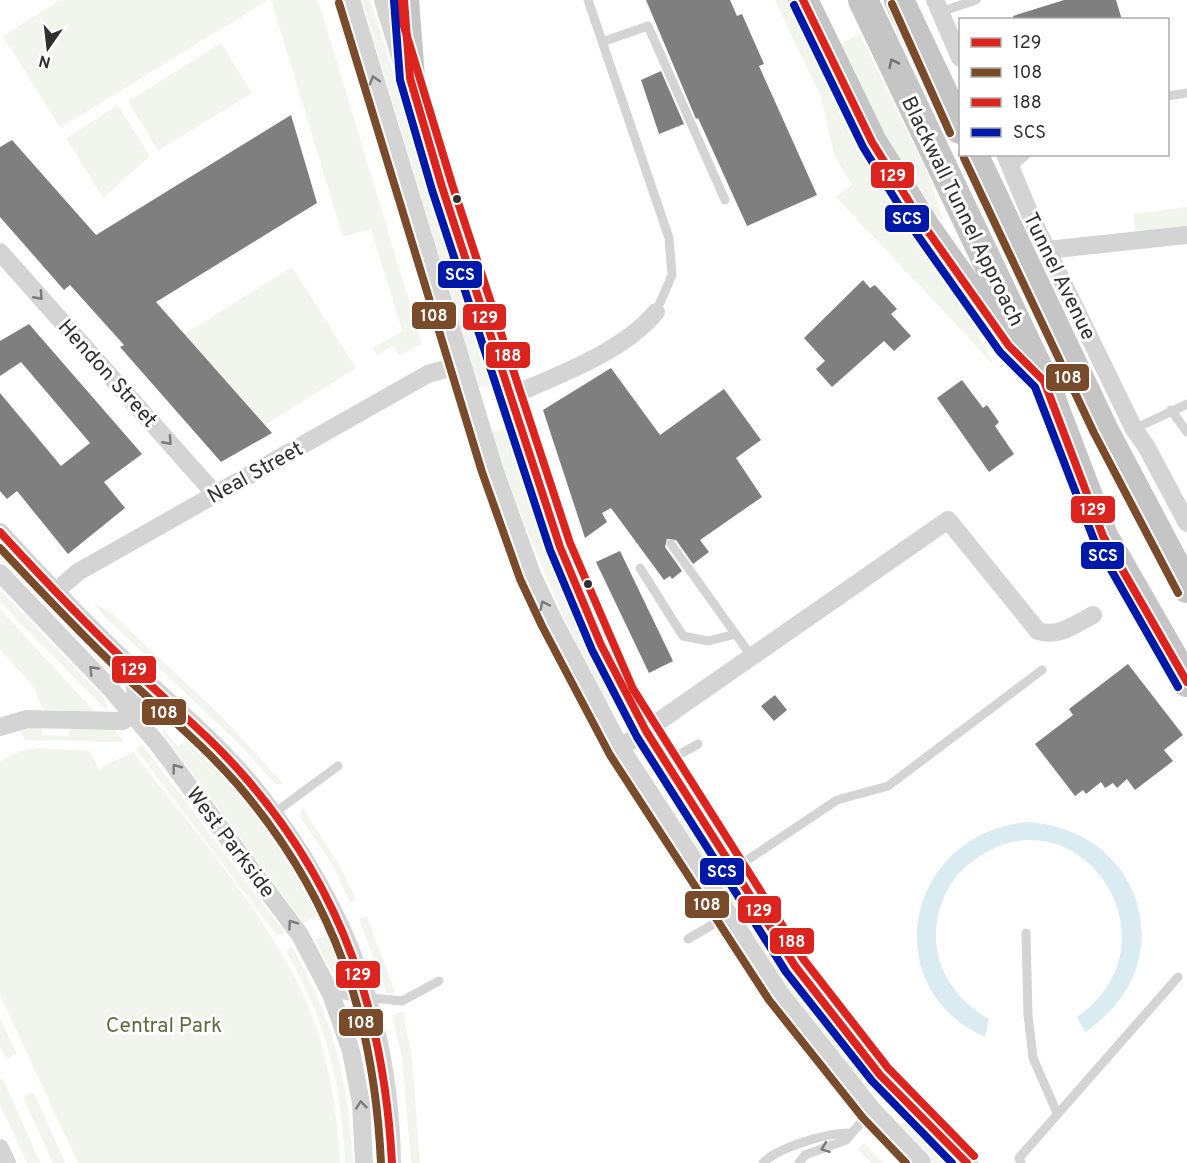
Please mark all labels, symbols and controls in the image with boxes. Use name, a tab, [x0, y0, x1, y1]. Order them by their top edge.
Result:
north arrow	[18, 18, 78, 78]
legend	[959, 18, 1169, 156]
text: 129	[1013, 32, 1041, 55]
text: N	[37, 50, 53, 72]
one-way arrow	[888, 58, 900, 69]
text: 108	[1013, 62, 1042, 85]
one-way arrow	[368, 75, 381, 86]
street label: Blackwall Tunnel Approach	[894, 92, 1029, 331]
text: 188	[1013, 92, 1042, 115]
text: SCS	[1013, 122, 1046, 145]
line badge: 129	[870, 161, 915, 189]
text: 129	[880, 167, 906, 187]
unlabelled marker	[451, 193, 463, 205]
line badge: SCS	[884, 204, 930, 233]
street label: Tunnel Avenue	[1016, 208, 1101, 345]
text: SCS	[892, 210, 922, 230]
line badge: SCS	[437, 260, 483, 289]
text: SCS	[445, 266, 475, 286]
one-way arrow	[32, 289, 43, 299]
line badge: 108	[411, 301, 457, 330]
line badge: 129	[462, 303, 507, 331]
text: 108	[421, 307, 447, 327]
text: 129	[472, 309, 498, 329]
street label: Hendon Street	[51, 314, 163, 434]
line badge: 188	[485, 341, 531, 369]
text: 188	[495, 347, 521, 367]
line badge: 108	[1045, 363, 1090, 392]
text: 108	[1055, 369, 1081, 389]
one-way arrow	[161, 434, 172, 445]
street label: Neal Street	[203, 436, 308, 511]
line badge: 129	[1070, 495, 1116, 524]
text: 129	[1080, 501, 1106, 521]
line badge: SCS	[1080, 541, 1125, 570]
text: SCS	[1088, 547, 1118, 567]
unlabelled marker	[582, 578, 594, 590]
one-way arrow	[539, 600, 551, 611]
line badge: 129	[111, 655, 157, 684]
text: 129	[121, 661, 147, 681]
one-way arrow	[89, 666, 100, 677]
line badge: 108	[141, 698, 187, 726]
text: 108	[151, 704, 177, 724]
one-way arrow	[172, 763, 183, 774]
street label: West Parkside	[179, 782, 280, 904]
line badge: SCS	[699, 857, 745, 886]
text: SCS	[707, 863, 737, 883]
line badge: 108	[684, 890, 730, 919]
line badge: 129	[737, 895, 782, 924]
text: 108	[694, 896, 720, 916]
text: 129	[746, 902, 772, 922]
one-way arrow	[288, 920, 299, 931]
line badge: 188	[769, 927, 815, 955]
text: 188	[779, 933, 805, 953]
line badge: 129	[335, 960, 381, 989]
text: 129	[345, 966, 371, 986]
line badge: 108	[338, 1008, 384, 1037]
park label: Central Park	[106, 1013, 222, 1040]
text: 108	[348, 1014, 374, 1034]
one-way arrow	[355, 1100, 367, 1109]
one-way arrow	[820, 1141, 831, 1153]

